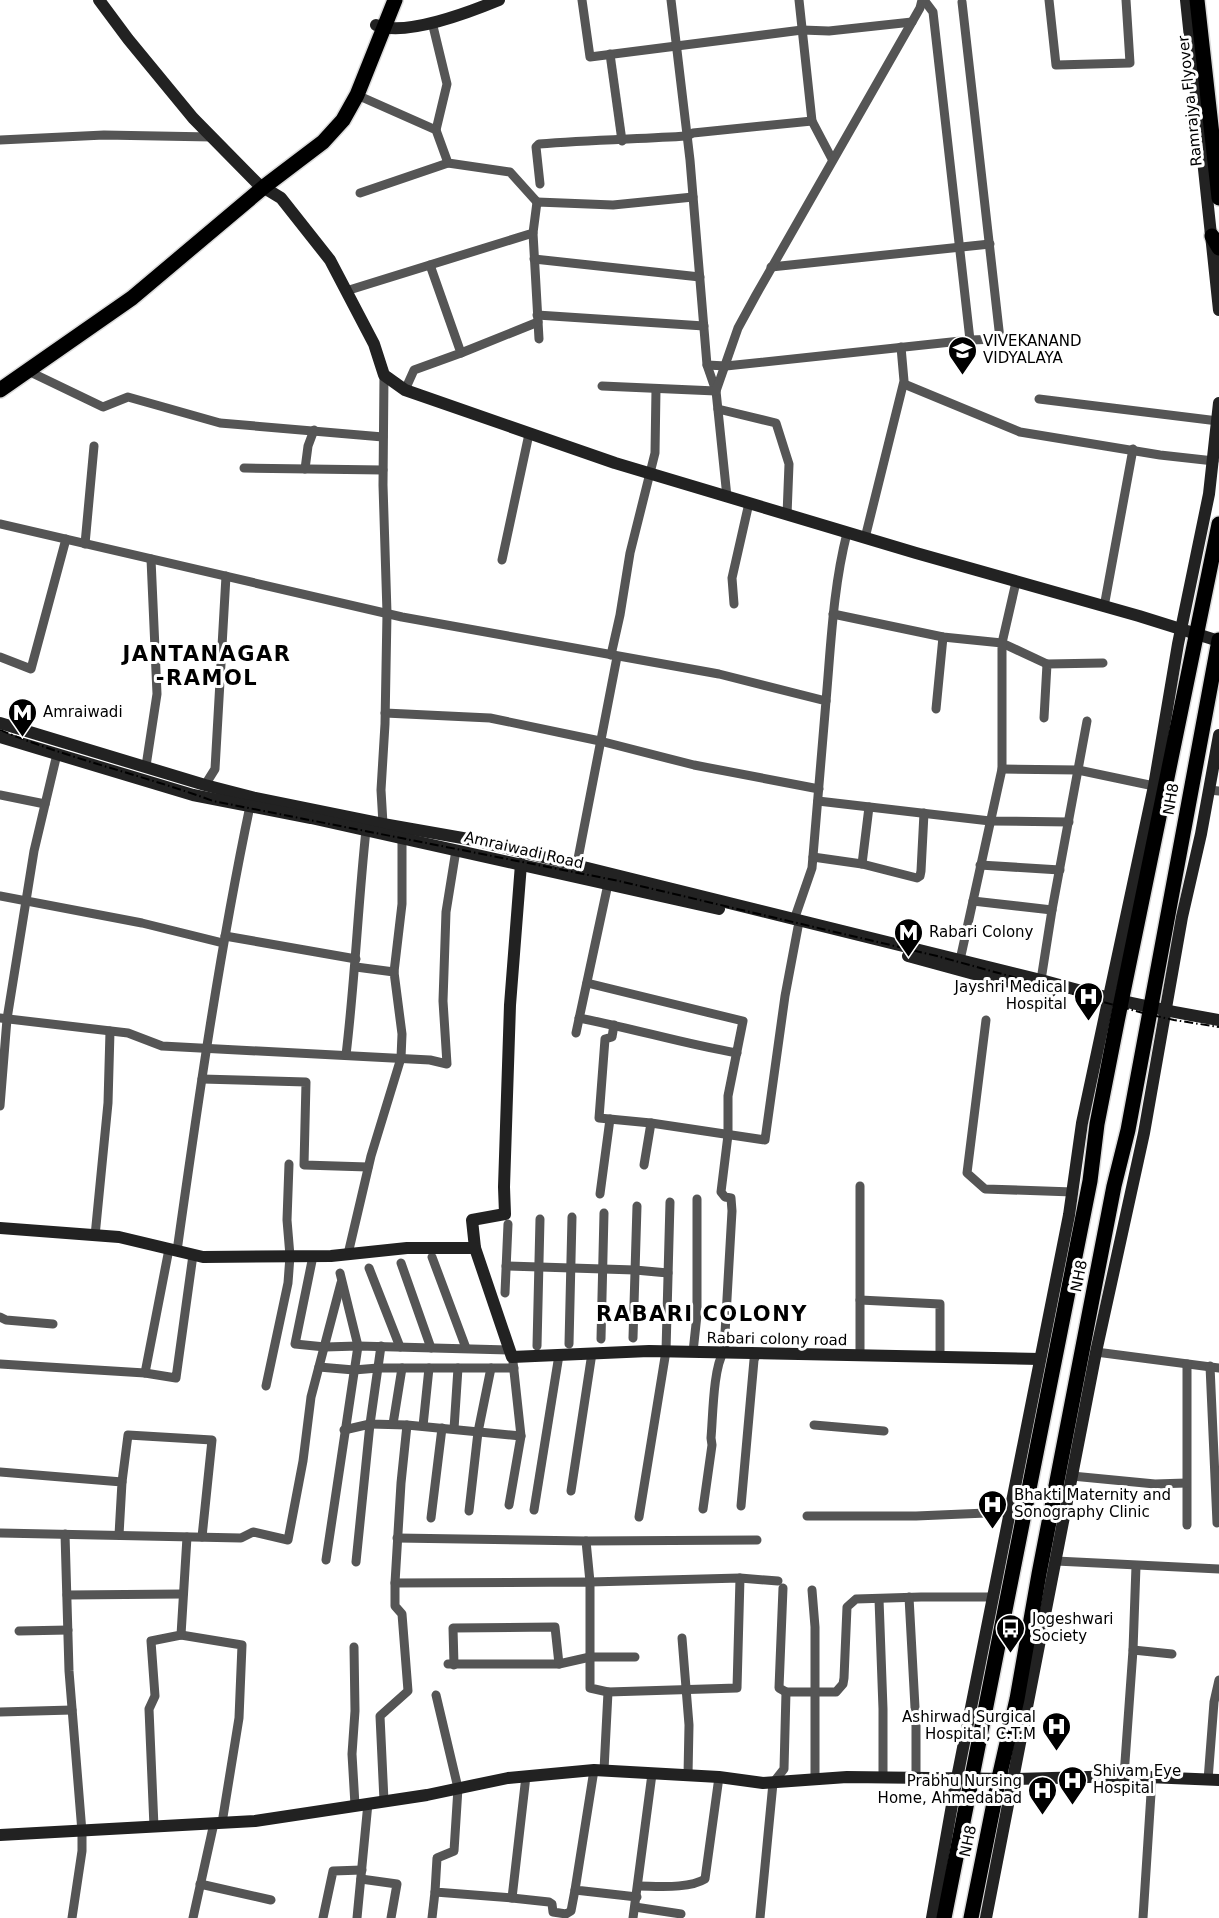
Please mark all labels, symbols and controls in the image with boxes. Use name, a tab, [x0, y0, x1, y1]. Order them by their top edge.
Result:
street label: Ramrajya Flyover	[1174, 34, 1206, 167]
place label: VIVEKANAND VIDYALAYA	[983, 332, 1082, 367]
school or university icon: VIVEKANAND VIDYALAYA	[946, 334, 978, 376]
district label: JANTANAGAR -RAMOL	[120, 642, 292, 690]
metro station icon: Amraiwadi	[6, 696, 38, 738]
place label: Amraiwadi	[43, 703, 123, 721]
street label: NH8	[1159, 782, 1183, 816]
street label: Amraiwadi Road	[463, 828, 585, 872]
metro station icon: Rabari Colony	[892, 916, 924, 958]
place label: Rabari Colony	[929, 923, 1034, 941]
place label: Jayshri Medical Hospital	[954, 978, 1067, 1013]
hospital icon: Jayshri Medical Hospital	[1072, 980, 1104, 1022]
street label: NH8	[1067, 1259, 1091, 1293]
district label: RABARI COLONY	[596, 1302, 808, 1326]
street label: Rabari colony road	[706, 1329, 848, 1349]
place label: Bhakti Maternity and Sonography Clinic	[1014, 1486, 1171, 1521]
hospital icon: Bhakti Maternity and Sonography Clinic	[977, 1488, 1009, 1530]
place label: Jogeshwari Society	[1031, 1610, 1113, 1645]
bus stop icon: Jogeshwari Society	[995, 1612, 1027, 1654]
place label: Ashirwad Surgical Hospital, C.T.M	[902, 1708, 1036, 1743]
hospital icon: Ashirwad Surgical Hospital, C.T.M	[1041, 1710, 1073, 1752]
place label: Shivam Eye Hospital	[1093, 1762, 1181, 1797]
hospital icon: Shivam Eye Hospital	[1056, 1764, 1088, 1806]
place label: Prabhu Nursing Home, Ahmedabad	[878, 1772, 1022, 1807]
hospital icon: Prabhu Nursing Home, Ahmedabad	[1027, 1774, 1059, 1816]
street label: NH8	[956, 1823, 980, 1859]

